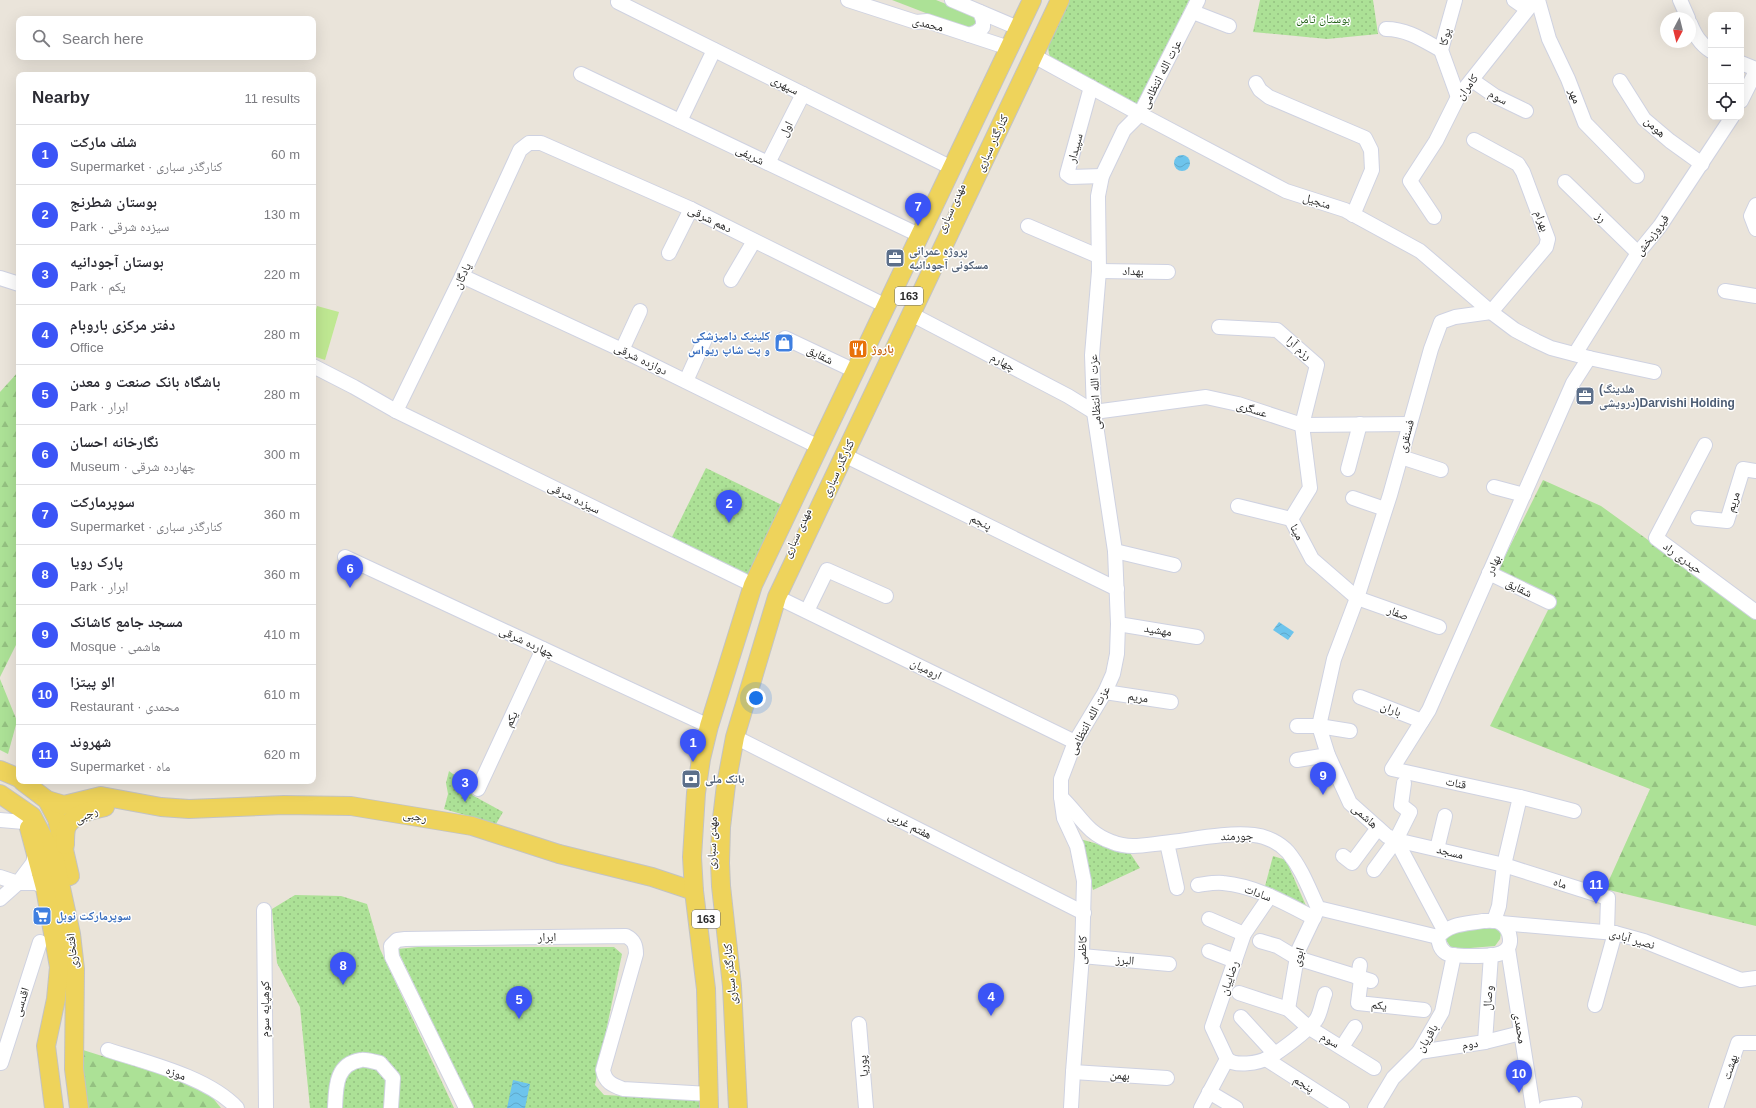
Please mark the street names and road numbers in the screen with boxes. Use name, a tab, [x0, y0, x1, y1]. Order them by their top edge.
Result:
street label: محمدی	[911, 14, 945, 34]
street label: پوکا	[1436, 26, 1454, 47]
street label: عزت الله انتظامی	[1138, 37, 1184, 111]
street label: سپهری	[769, 72, 801, 98]
street label: کامران	[1453, 72, 1481, 102]
street label: سوم	[1486, 86, 1510, 109]
street label: مهر	[1565, 86, 1584, 105]
street label: کنارگذر سباری	[973, 112, 1012, 174]
street label: هومن	[1641, 114, 1669, 140]
street label: اول	[776, 119, 796, 139]
street label: سپیدار	[1064, 132, 1086, 165]
street label: شریفی	[733, 142, 767, 168]
street label: مهدی سباری	[933, 181, 969, 235]
street label: منجیل	[1301, 190, 1333, 212]
street label: دهم شرقی	[685, 202, 734, 236]
street label: رز	[1592, 208, 1609, 226]
street label: بهرام	[1531, 209, 1552, 234]
street label: فیروزبخش	[1632, 212, 1672, 259]
street label: پادگان	[450, 260, 474, 291]
street label: بهداد	[1122, 264, 1144, 279]
road number: 163	[895, 287, 923, 305]
street label: رزم آرا	[1283, 333, 1315, 364]
street label: دوازده شرقی	[612, 340, 670, 378]
street label: شقایق	[805, 343, 835, 368]
street label: چهارم	[988, 350, 1018, 375]
street label: عزت الله انتظامی	[1086, 354, 1104, 430]
street label: عسگری	[1235, 398, 1269, 420]
street label: فسنقری	[1395, 418, 1417, 454]
street label: کنارگذر سباری	[819, 437, 858, 499]
street label: سیزده شرقی	[546, 479, 602, 517]
street label: مریم	[1723, 490, 1744, 514]
street label: مهدی سباری	[779, 506, 815, 560]
street label: پنجم	[968, 511, 994, 534]
street label: مینا	[1287, 521, 1307, 543]
street label: حیدری راد	[1660, 539, 1706, 577]
street label: بهادر	[1482, 553, 1504, 578]
street label: شقایق	[1504, 576, 1534, 601]
street label: صفار	[1384, 602, 1411, 623]
street label: مهشید	[1143, 621, 1173, 639]
street label: چهارده شرقی	[497, 623, 557, 661]
street label: ارومیان	[908, 655, 944, 683]
street label: عزت الله انتظامی	[1065, 683, 1113, 757]
street label: مریم	[1127, 689, 1149, 706]
street label: باران	[1379, 699, 1403, 720]
street label: یکم	[501, 709, 522, 730]
street label: قنات	[1444, 774, 1468, 792]
street label: هاشمی	[1349, 801, 1381, 831]
street label: رجبی	[72, 803, 100, 827]
street label: رجبی	[402, 807, 428, 825]
street label: هفتم غربی	[885, 808, 934, 843]
street label: مهدی سباری	[704, 816, 720, 870]
street label: جورمند	[1221, 829, 1254, 843]
street label: مسجد	[1435, 842, 1465, 862]
street label: ماه	[1551, 874, 1569, 892]
street label: سادات	[1242, 882, 1274, 904]
road number: 163	[692, 910, 720, 928]
street label: نصیر آبادی	[1608, 926, 1656, 953]
street label: ابرار	[537, 930, 557, 945]
street label: افتخاری	[63, 933, 81, 969]
street label: کاظمی	[1074, 935, 1090, 965]
street label: کنارگذر سباری	[720, 943, 740, 1005]
street label: ابوی	[1289, 946, 1308, 968]
street label: البرز	[1114, 952, 1135, 968]
street label: رضاییان	[1217, 959, 1242, 997]
street label: کوهپایه سوم	[258, 981, 273, 1037]
street label: وصال	[1480, 985, 1496, 1011]
street label: اقدسی	[10, 986, 32, 1018]
street label: یکم	[1370, 997, 1388, 1014]
street label: محمدی	[1511, 1011, 1529, 1045]
street label: باقریان	[1413, 1021, 1441, 1055]
street label: سوم	[1318, 1029, 1342, 1052]
street label: دوم	[1461, 1036, 1479, 1053]
street label: بهشت	[1719, 1053, 1741, 1081]
street label: پوریا	[855, 1054, 871, 1077]
street label: موزه	[164, 1063, 188, 1083]
street label: بهمن	[1110, 1067, 1130, 1083]
street label: پنجم	[1290, 1072, 1317, 1097]

